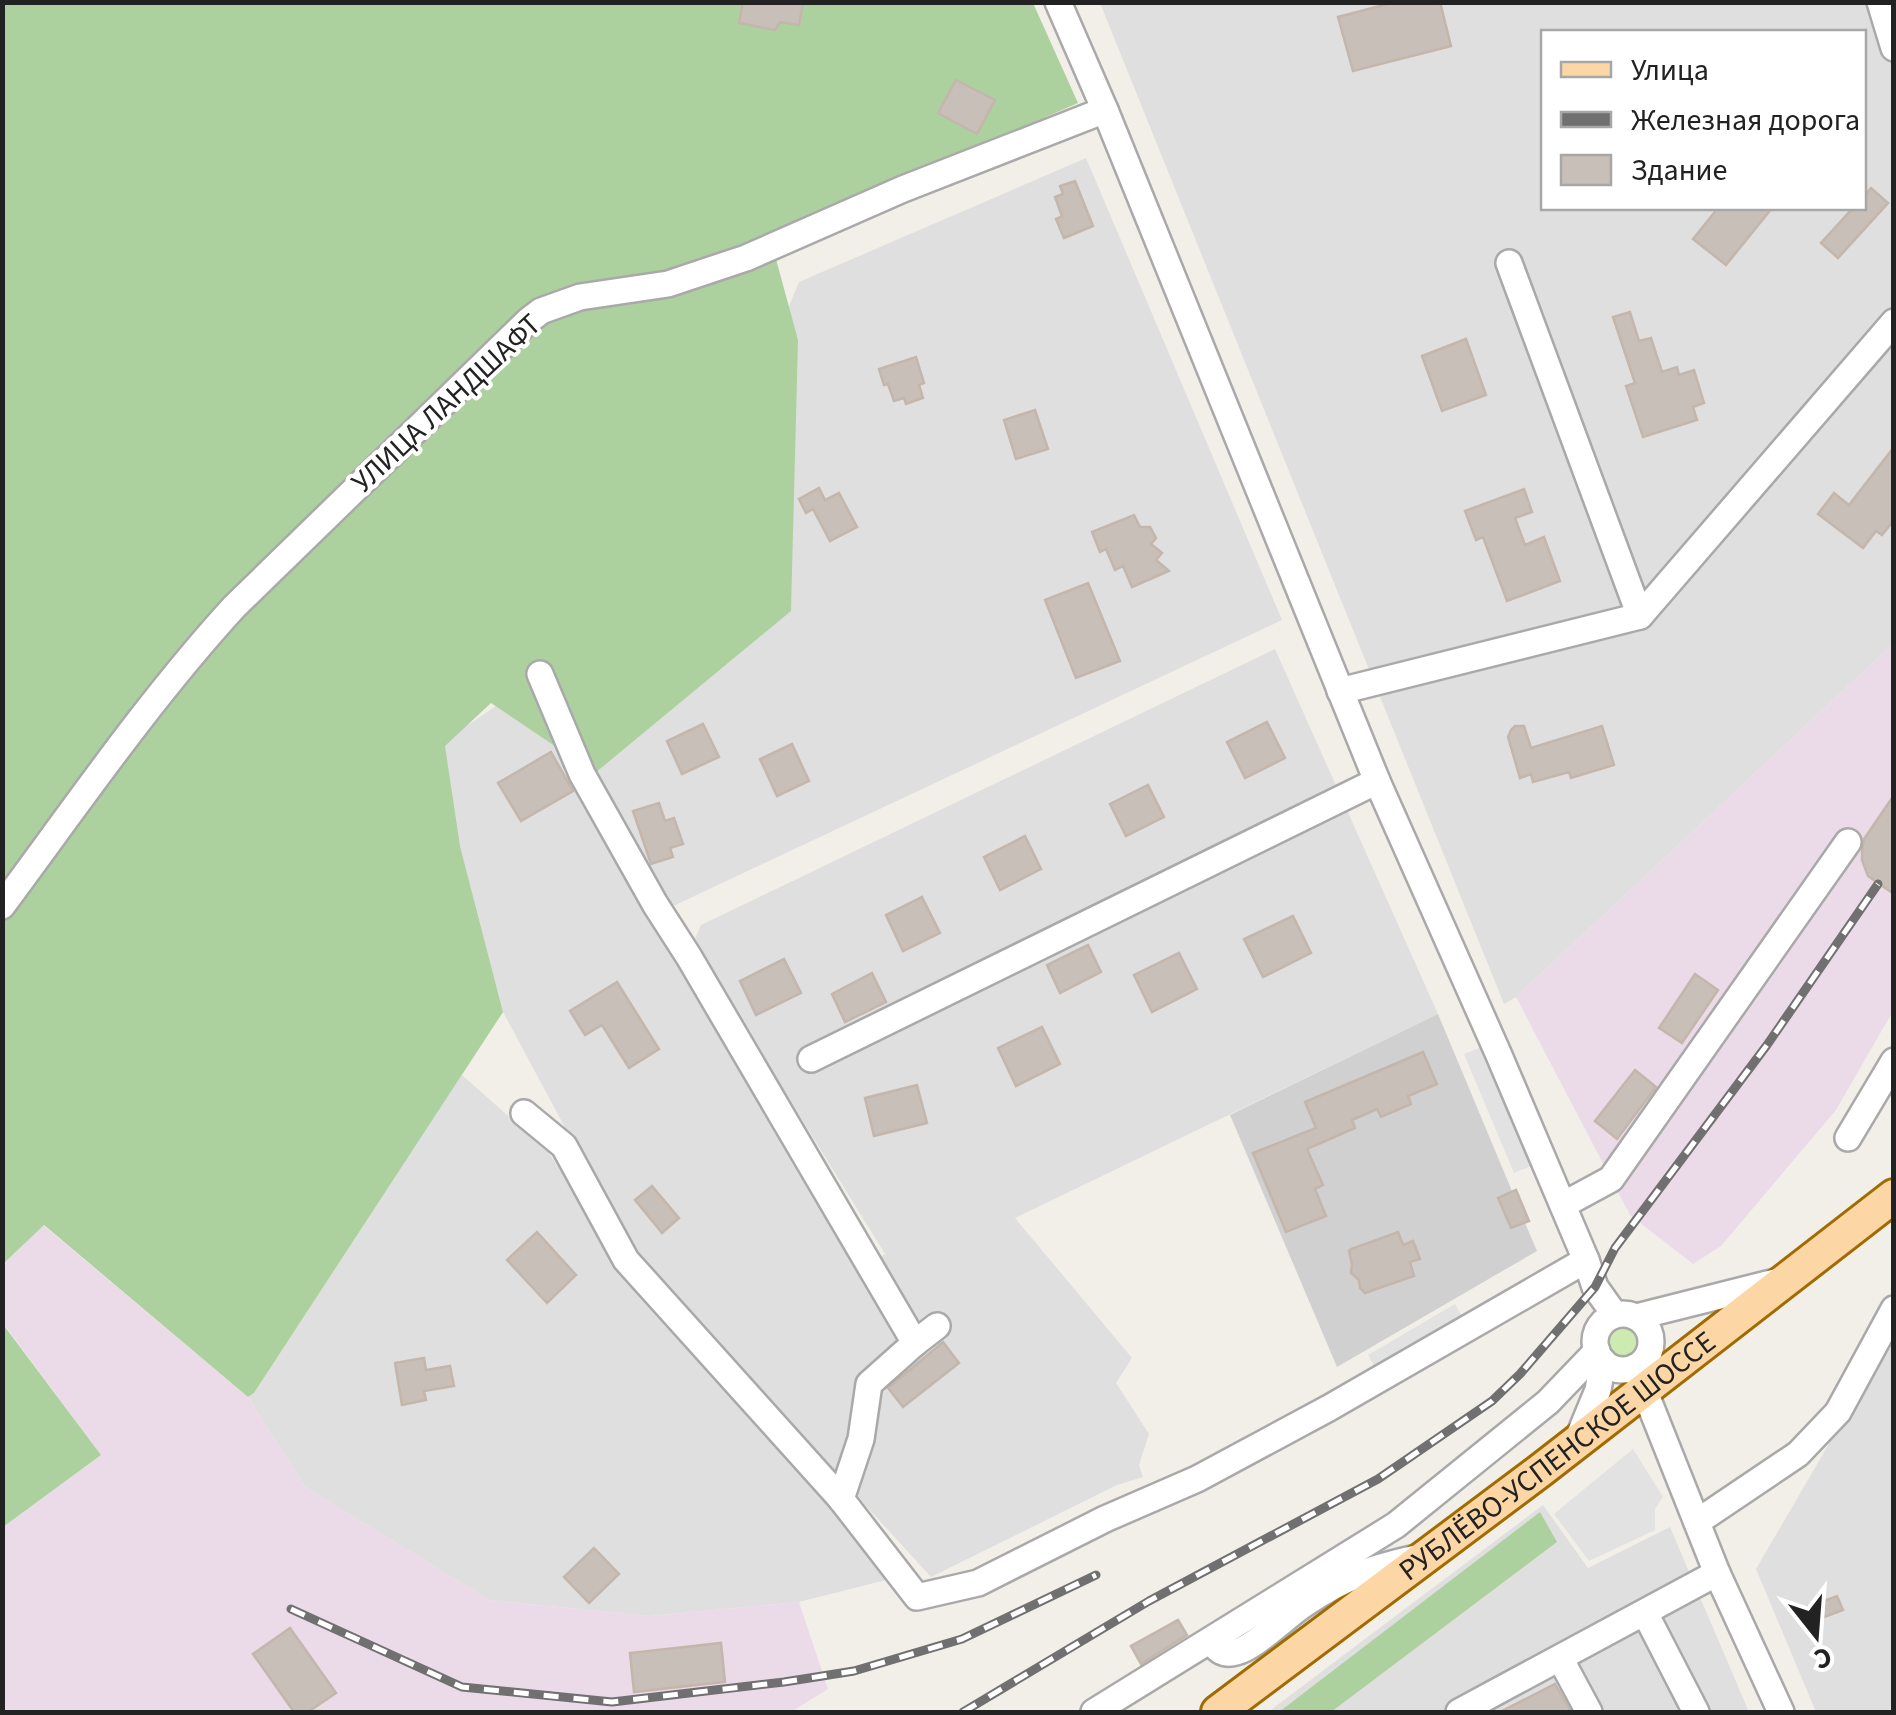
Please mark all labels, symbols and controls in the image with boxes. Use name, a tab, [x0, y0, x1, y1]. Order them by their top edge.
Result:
legend	[1541, 30, 1866, 210]
text: Улица	[1631, 49, 1709, 92]
text: Железная дорога	[1631, 99, 1860, 142]
text: Здание	[1631, 149, 1727, 192]
street label: УЛИЦА ЛАНДШАФТ	[342, 304, 551, 503]
street label: РУБЛЁВО-УСПЕНСКОЕ ШОССЕ	[1390, 1321, 1725, 1591]
north arrow	[1766, 1585, 1866, 1685]
text: С	[1809, 1636, 1837, 1679]

